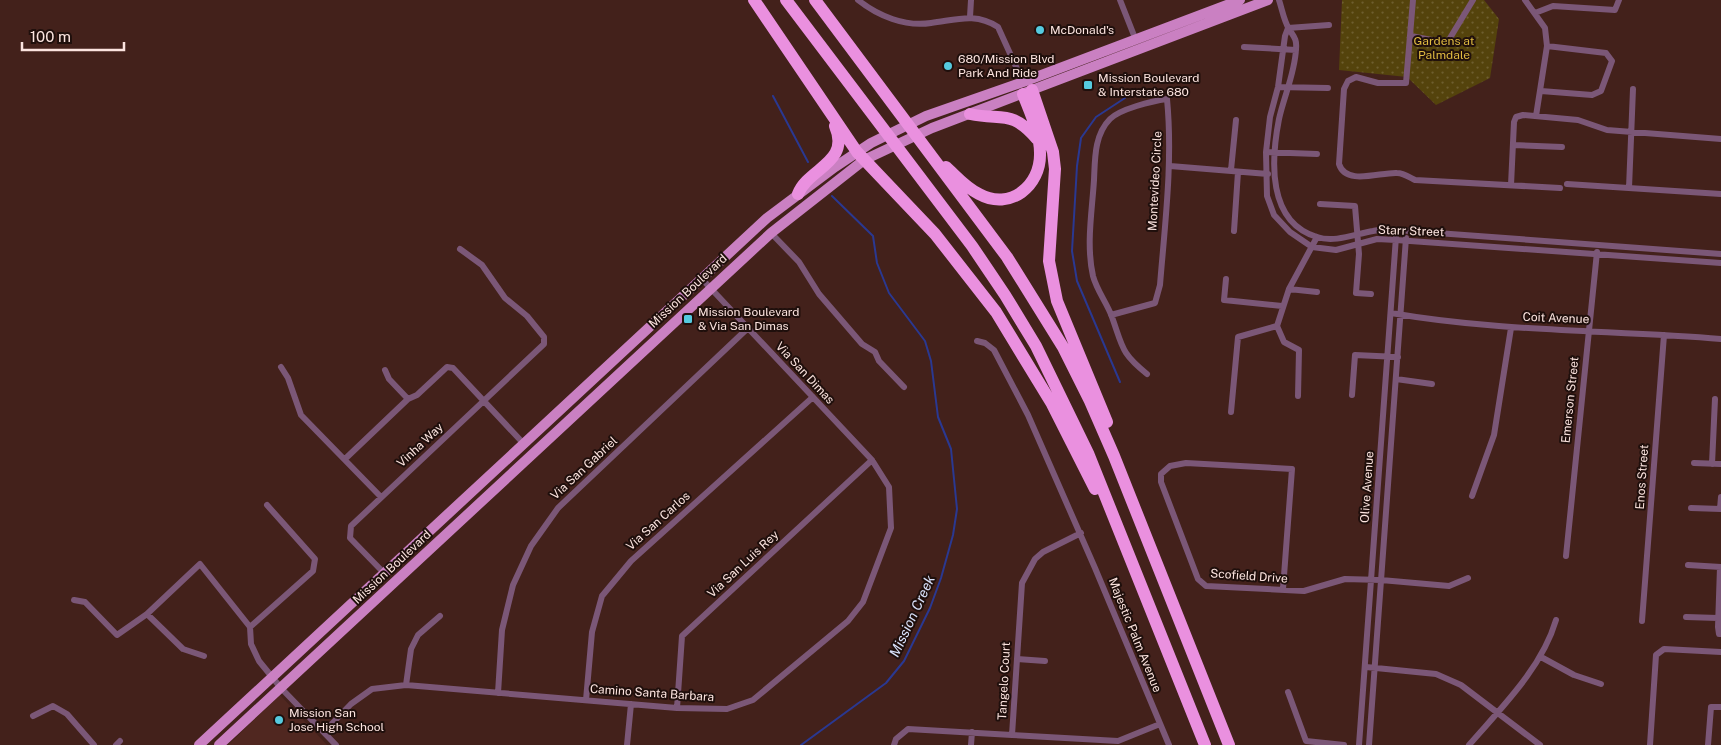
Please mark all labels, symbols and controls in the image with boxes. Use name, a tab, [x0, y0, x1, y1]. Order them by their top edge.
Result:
scale bar	[22, 20, 125, 52]
place label: McDonald's	[1050, 23, 1114, 37]
marker: McDonald's	[1034, 24, 1046, 36]
text: 100 m	[30, 28, 71, 45]
park label: Gardens at Palmdale	[1414, 34, 1475, 62]
place label: 680/Mission Blvd Park And Ride	[958, 52, 1054, 80]
marker: 680/Mission Blvd Park And Ride	[942, 60, 954, 72]
place label: Mission Boulevard & Interstate 680	[1098, 71, 1200, 99]
marker: Mission Boulevard & Interstate 680	[1082, 79, 1094, 91]
street label: Montevideo Circle	[1145, 130, 1165, 231]
street label: Starr Street	[1378, 223, 1445, 239]
street label: Mission Boulevard	[646, 251, 730, 331]
place label: Mission Boulevard & Via San Dimas	[698, 305, 800, 333]
street label: Coit Avenue	[1522, 310, 1590, 326]
marker: Mission Boulevard & Via San Dimas	[682, 313, 694, 325]
street label: Via San Dimas	[773, 339, 837, 407]
street label: Emerson Street	[1558, 356, 1582, 444]
street label: Vinha Way	[394, 420, 446, 470]
street label: Via San Gabriel	[548, 433, 620, 502]
street label: Enos Street	[1633, 444, 1651, 510]
street label: Olive Avenue	[1358, 450, 1377, 523]
street label: Via San Carlos	[623, 489, 693, 553]
street label: Mission Boulevard	[350, 527, 434, 607]
street label: Via San Luis Rey	[705, 527, 782, 601]
street label: Scofield Drive	[1210, 566, 1288, 586]
water label: Mission Creek	[886, 572, 938, 659]
street label: Majestic Palm Avenue	[1106, 576, 1164, 695]
street label: Tangelo Court	[995, 641, 1013, 720]
street label: Camino Santa Barbara	[589, 682, 715, 704]
place label: Mission San Jose High School	[289, 706, 385, 734]
marker: Mission San Jose High School	[273, 714, 285, 726]

